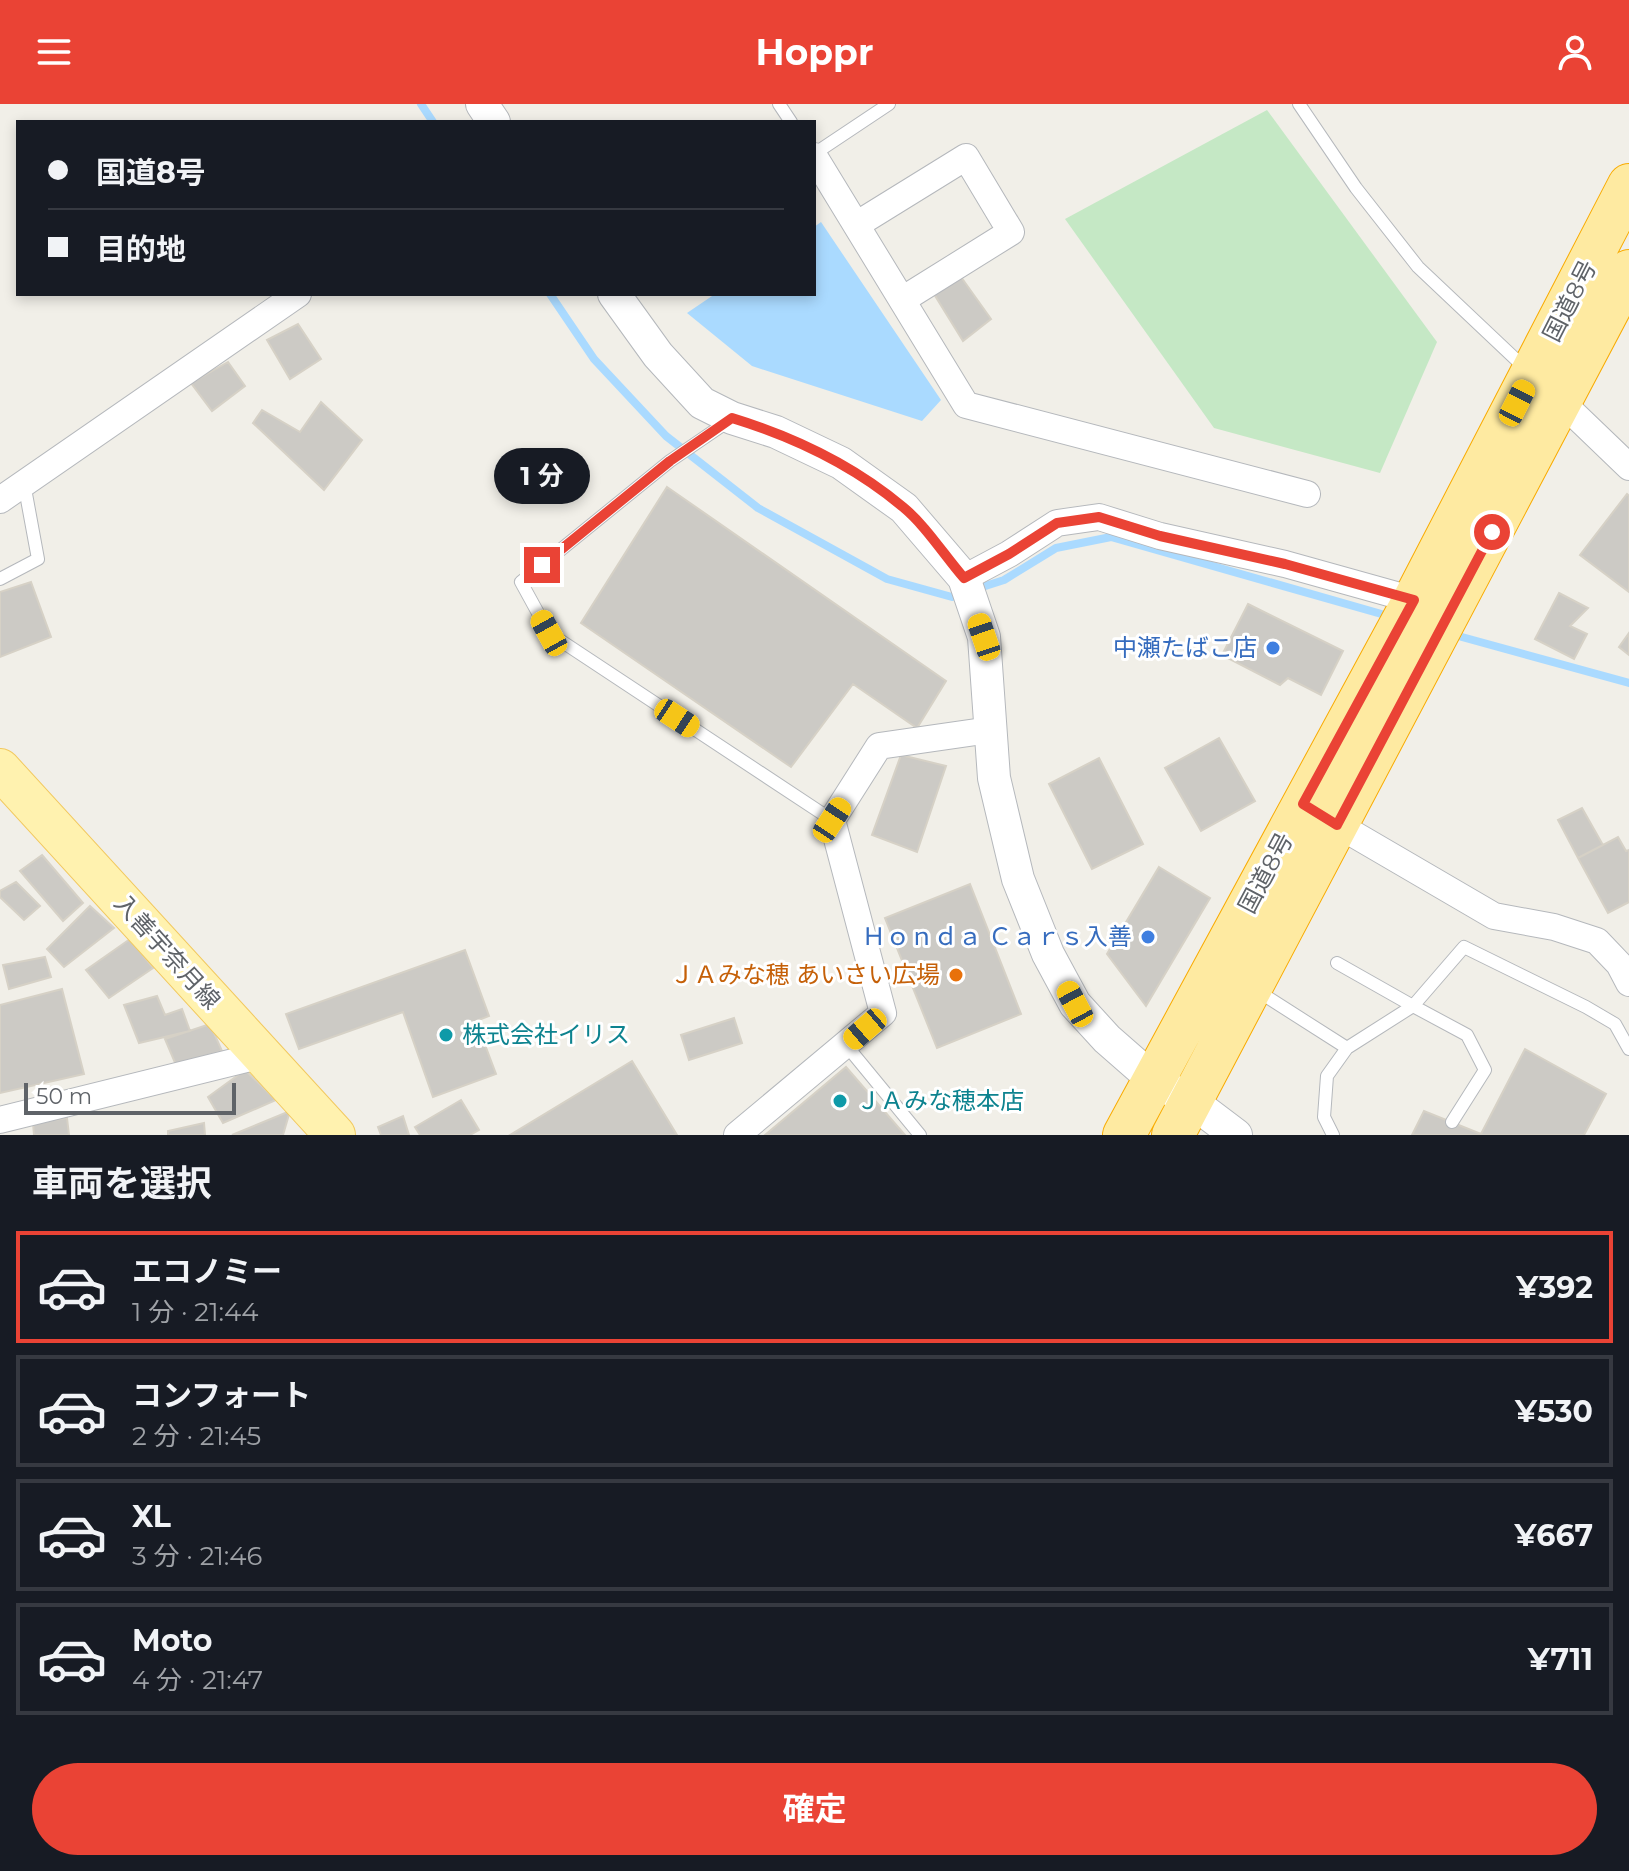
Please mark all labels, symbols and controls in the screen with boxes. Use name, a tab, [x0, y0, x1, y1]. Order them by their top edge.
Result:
icon: menu	[32, 30, 76, 74]
text: Hoppr	[756, 30, 873, 74]
icon: person	[1553, 30, 1597, 74]
text: 国道8号	[96, 154, 206, 191]
text: 目的地	[96, 231, 186, 268]
street label: 国道8号	[1537, 255, 1602, 346]
car	[1495, 376, 1539, 430]
callout: 1 分	[494, 449, 590, 505]
text: 1 分	[520, 460, 564, 492]
route start	[1474, 514, 1510, 550]
route end	[524, 547, 560, 583]
car	[527, 606, 571, 660]
car	[965, 610, 1003, 664]
place label: 中瀬たばこ店	[1113, 633, 1257, 662]
marker: 中瀬たばこ店	[1264, 639, 1282, 657]
car	[650, 695, 704, 741]
car	[809, 793, 855, 847]
street label: 国道8号	[1232, 827, 1299, 918]
street label: 入善宇奈月線	[108, 888, 226, 1015]
place label: Ｈｏｎｄａ Ｃａｒｓ入善	[862, 922, 1132, 951]
marker: Ｈｏｎｄａ Ｃａｒｓ入善	[1139, 928, 1157, 946]
place label: ＪＡみな穂 あいさい広場	[670, 960, 940, 989]
marker: ＪＡみな穂 あいさい広場	[947, 966, 965, 984]
car	[1053, 977, 1097, 1031]
car	[839, 1004, 891, 1054]
place label: 株式会社イリス	[462, 1020, 630, 1049]
marker: 株式会社イリス	[437, 1026, 455, 1044]
scale bar	[24, 1079, 236, 1115]
text: 50 m	[36, 1083, 92, 1110]
place label: ＪＡみな穂本店	[856, 1086, 1024, 1115]
marker: ＪＡみな穂本店	[831, 1092, 849, 1110]
text: 車両を選択	[32, 1161, 212, 1205]
icon: car	[36, 1251, 108, 1323]
text: エコノミー	[132, 1253, 282, 1290]
text: ¥392	[1516, 1269, 1593, 1306]
text: 1 分 · 21:44	[132, 1296, 258, 1328]
icon: car	[36, 1375, 108, 1447]
text: コンフォート	[132, 1377, 311, 1414]
text: ¥530	[1515, 1393, 1593, 1430]
text: 2 分 · 21:45	[132, 1420, 261, 1452]
text: XL	[132, 1498, 171, 1535]
icon: car	[36, 1499, 108, 1571]
text: ¥667	[1515, 1517, 1593, 1554]
text: 3 分 · 21:46	[132, 1540, 262, 1572]
text: Moto	[132, 1622, 213, 1659]
icon: car	[36, 1623, 108, 1695]
text: ¥711	[1528, 1641, 1593, 1678]
text: 4 分 · 21:47	[132, 1664, 263, 1696]
button: 確定	[32, 1763, 1597, 1855]

